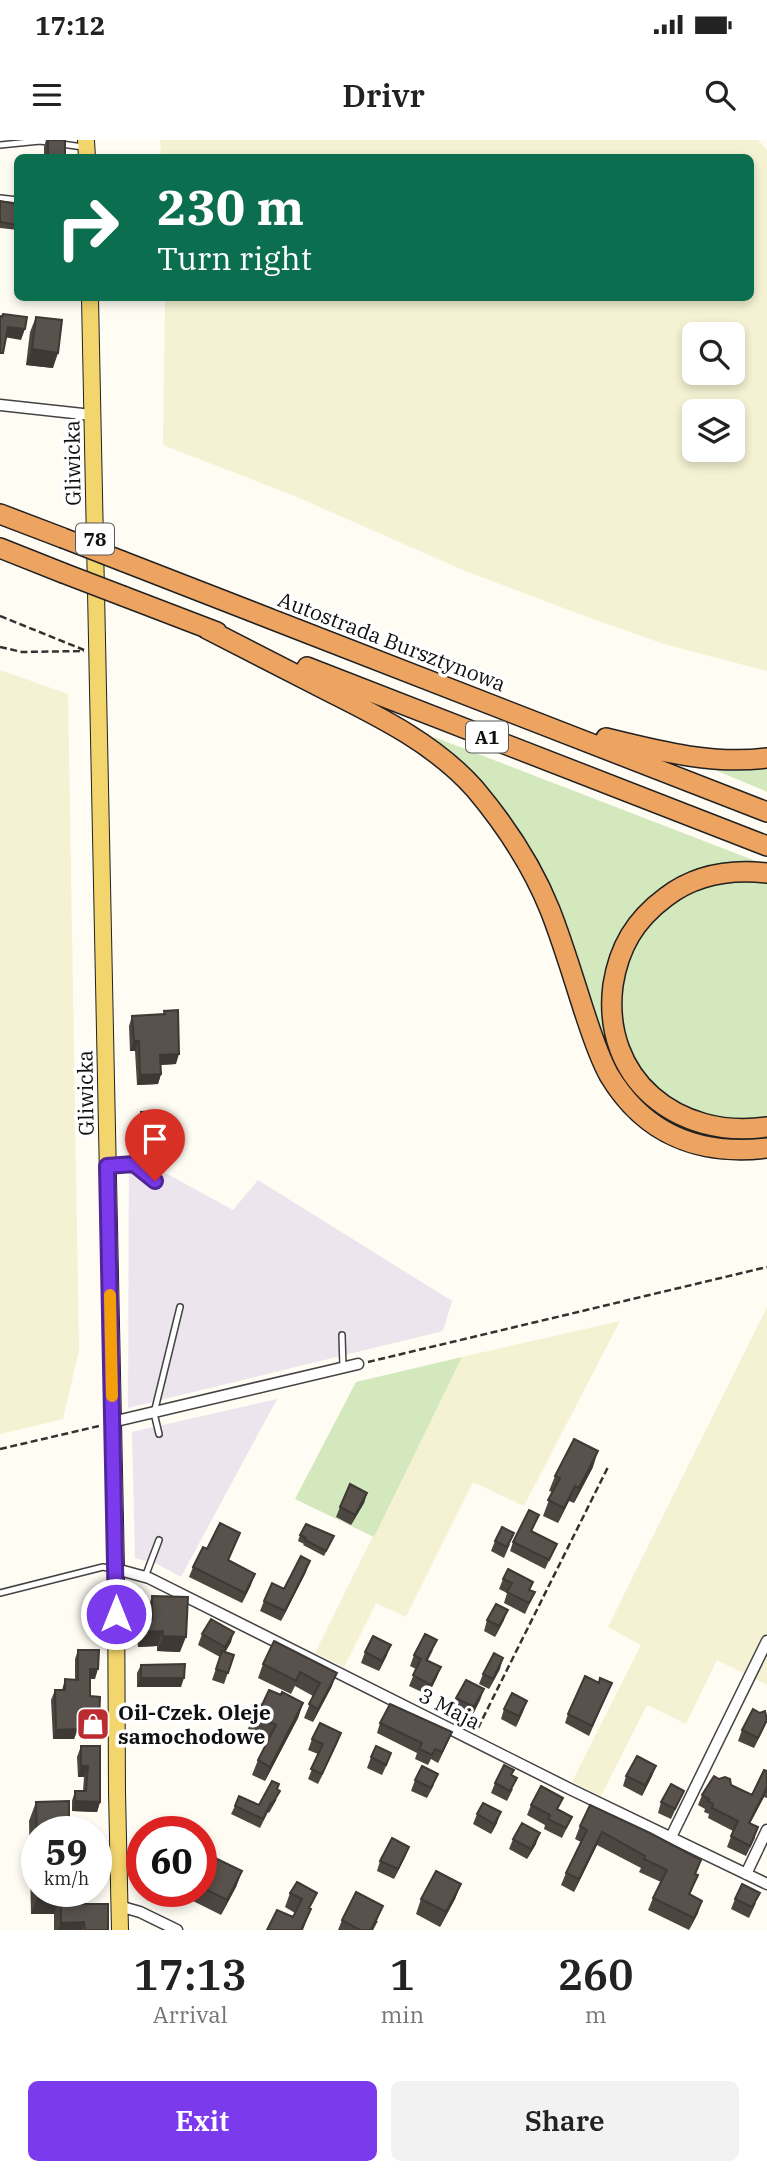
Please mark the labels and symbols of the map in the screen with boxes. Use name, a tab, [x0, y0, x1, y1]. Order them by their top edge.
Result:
street label: Gliwicka	[57, 420, 87, 506]
road number: 78	[76, 524, 114, 554]
street label: Autostrada Bursztynowa	[274, 585, 510, 697]
road number: A1	[466, 722, 508, 752]
street label: Gliwicka	[70, 1050, 100, 1136]
pin	[125, 1109, 185, 1181]
position arrow	[79, 1577, 153, 1651]
street label: 3 Maja	[415, 1681, 485, 1735]
place label: Oil-Czek. Oleje samochodowe	[118, 1698, 271, 1750]
shop icon: Oil-Czek. Oleje samochodowe	[74, 1705, 112, 1743]
speed limit sign: 60	[126, 1816, 217, 1907]

